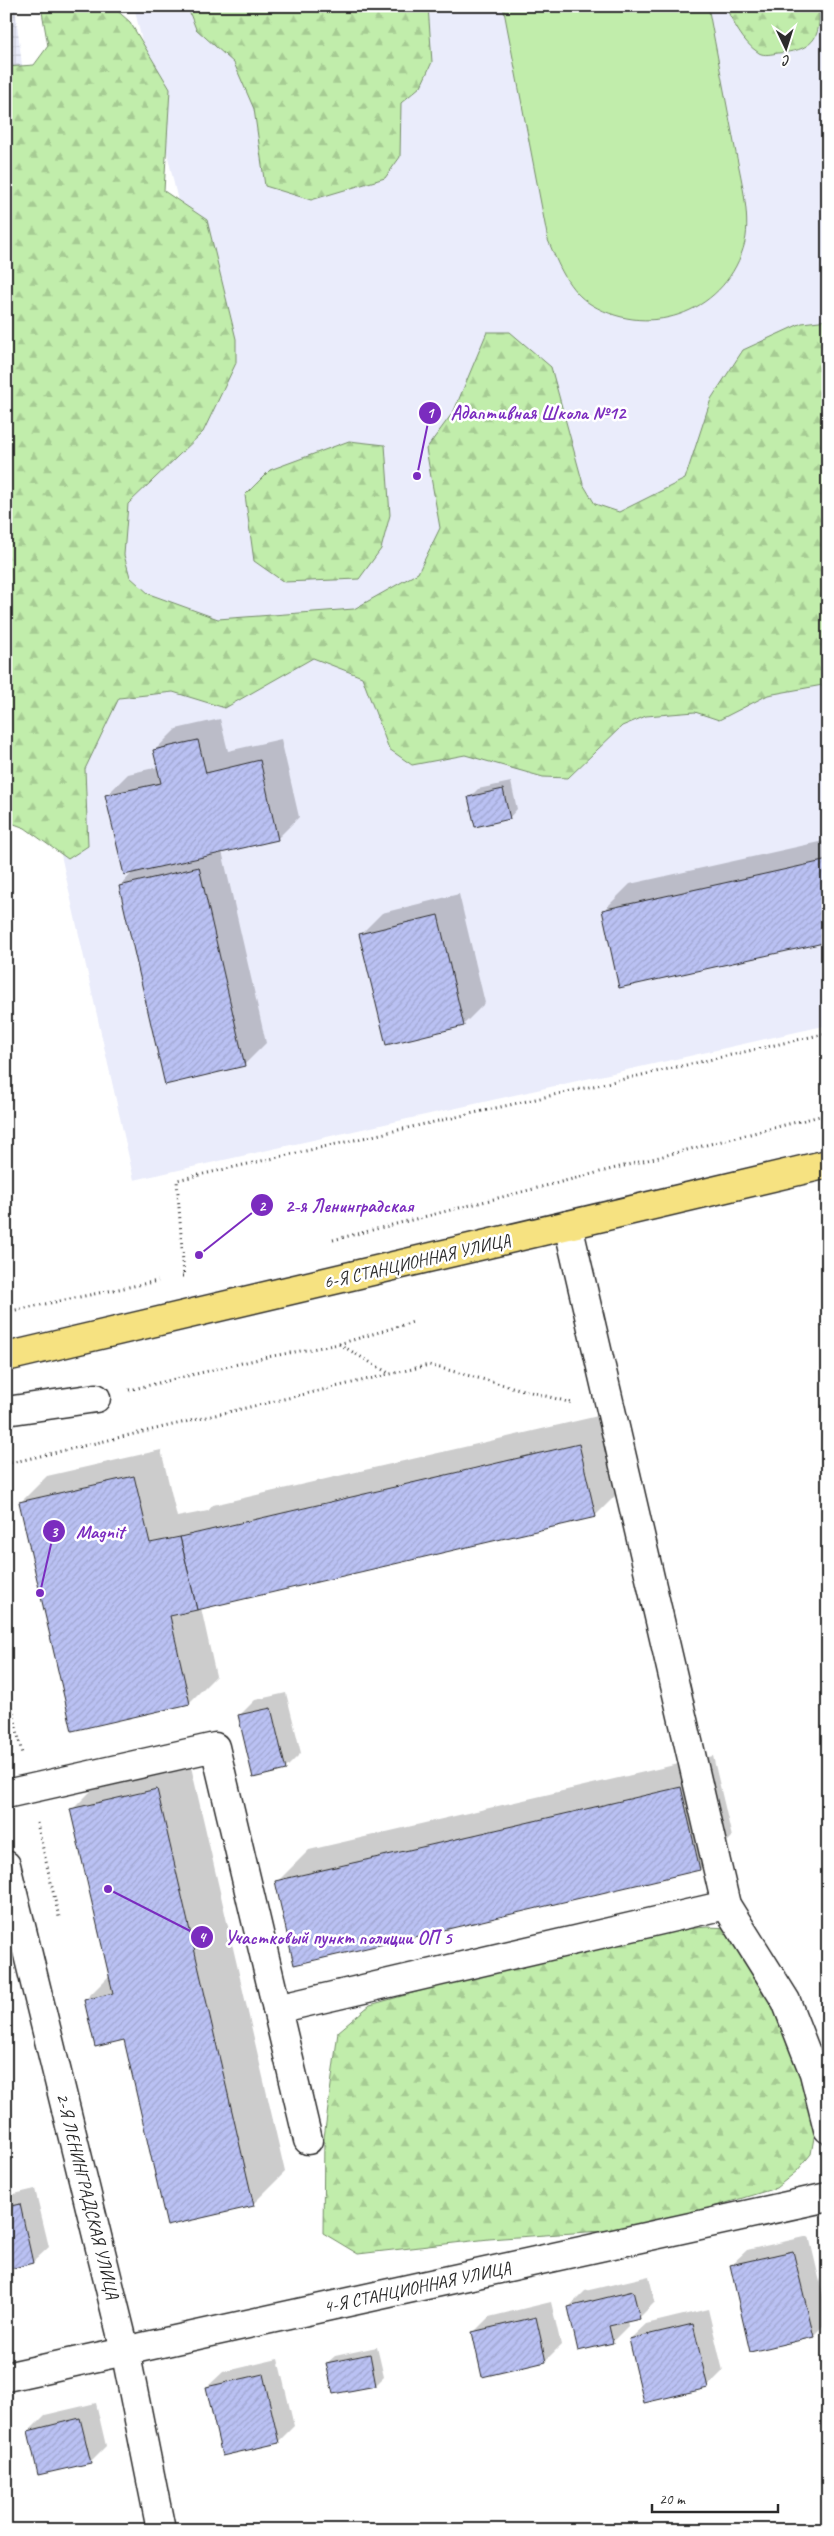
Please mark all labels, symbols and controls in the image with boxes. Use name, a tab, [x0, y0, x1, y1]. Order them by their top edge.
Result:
north arrow	[762, 22, 812, 72]
text: С	[781, 52, 791, 69]
callout: Адаптивная Школа №12	[417, 396, 635, 430]
text: Адаптивная Школа №12	[451, 401, 628, 425]
text: 1	[427, 404, 436, 423]
callout: 2-я Ленинградская	[249, 1188, 423, 1222]
text: 2-я Ленинградская	[285, 1194, 415, 1218]
text: 2	[259, 1197, 267, 1216]
street label: 6-Я СТАНЦИОННАЯ УЛИЦА	[322, 1229, 513, 1293]
callout: Magnit	[41, 1514, 134, 1548]
text: Magnit	[76, 1520, 127, 1544]
text: 3	[51, 1523, 59, 1542]
callout: Участковый пункт полиции ОП 5	[190, 1920, 461, 1954]
text: Участковый пункт полиции ОП 5	[225, 1926, 453, 1950]
text: 4	[199, 1928, 208, 1947]
street label: 2-Я ЛЕНИНГРАДСКАЯ УЛИЦА	[52, 2091, 125, 2302]
street label: 4-Я СТАНЦИОННАЯ УЛИЦА	[321, 2256, 514, 2318]
scale bar	[652, 2481, 778, 2513]
text: 20 m	[659, 2490, 686, 2509]

